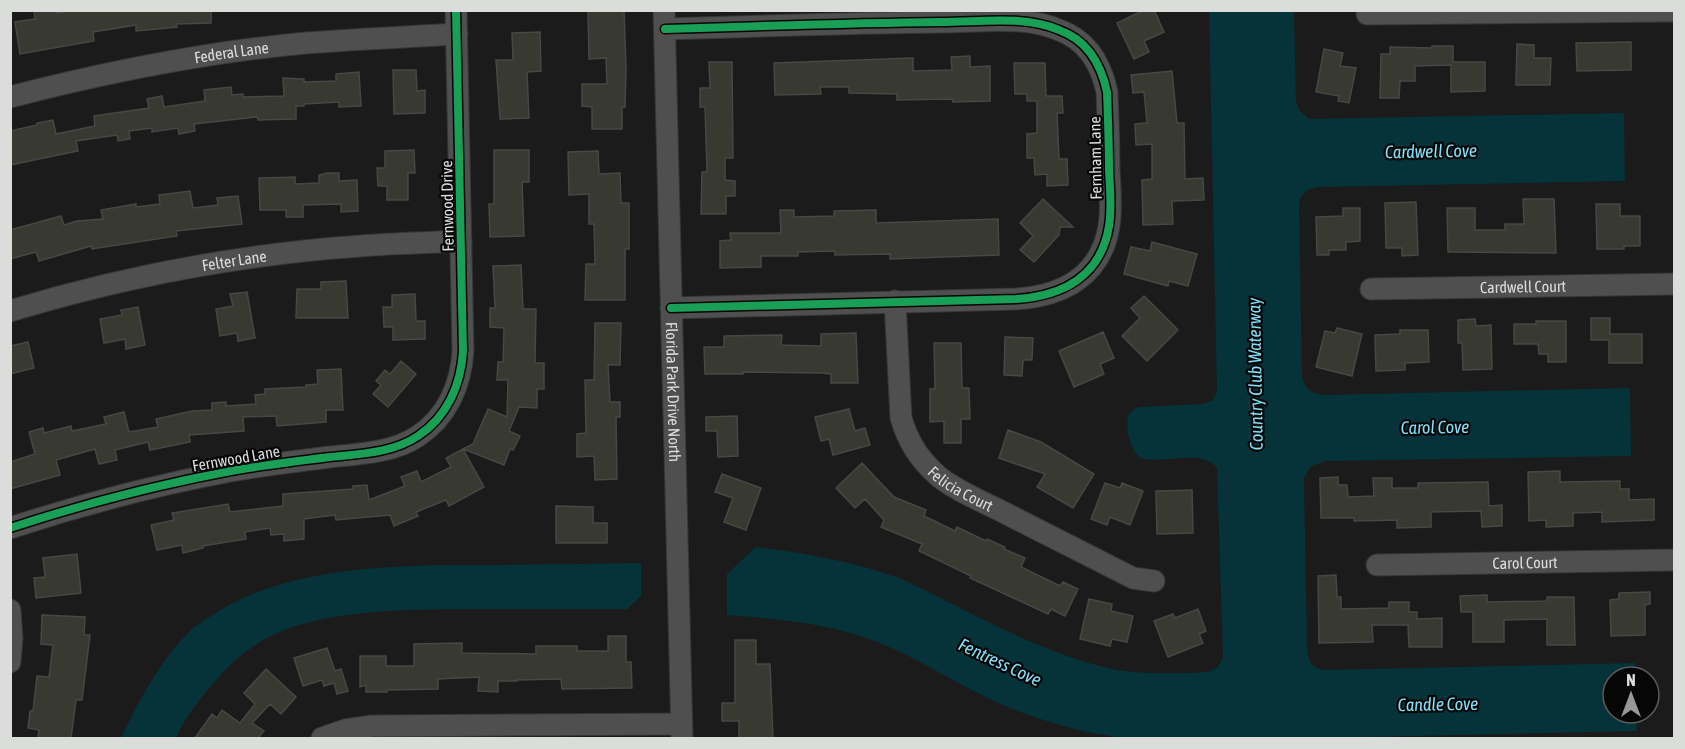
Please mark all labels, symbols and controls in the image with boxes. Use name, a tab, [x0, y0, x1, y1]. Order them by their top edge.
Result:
street label: Federal Lane	[193, 38, 270, 66]
street label: Fernham Lane	[1085, 116, 1105, 200]
water label: Cardwell Cove	[1385, 140, 1477, 162]
street label: Fernwood Drive	[437, 160, 457, 252]
street label: Felter Lane	[201, 247, 268, 274]
street label: Cardwell Court	[1480, 277, 1567, 296]
water label: Country Club Waterway	[1243, 297, 1267, 450]
street label: Florida Park Drive North	[663, 322, 684, 462]
water label: Carol Cove	[1400, 416, 1470, 438]
street label: Fernwood Lane	[191, 441, 281, 475]
street label: Felicia Court	[924, 463, 996, 515]
street label: Carol Court	[1492, 553, 1558, 572]
water label: Fentress Cove	[955, 634, 1045, 690]
north arrow	[1601, 665, 1661, 725]
text: N	[1626, 671, 1636, 689]
water label: Candle Cove	[1397, 693, 1479, 715]

